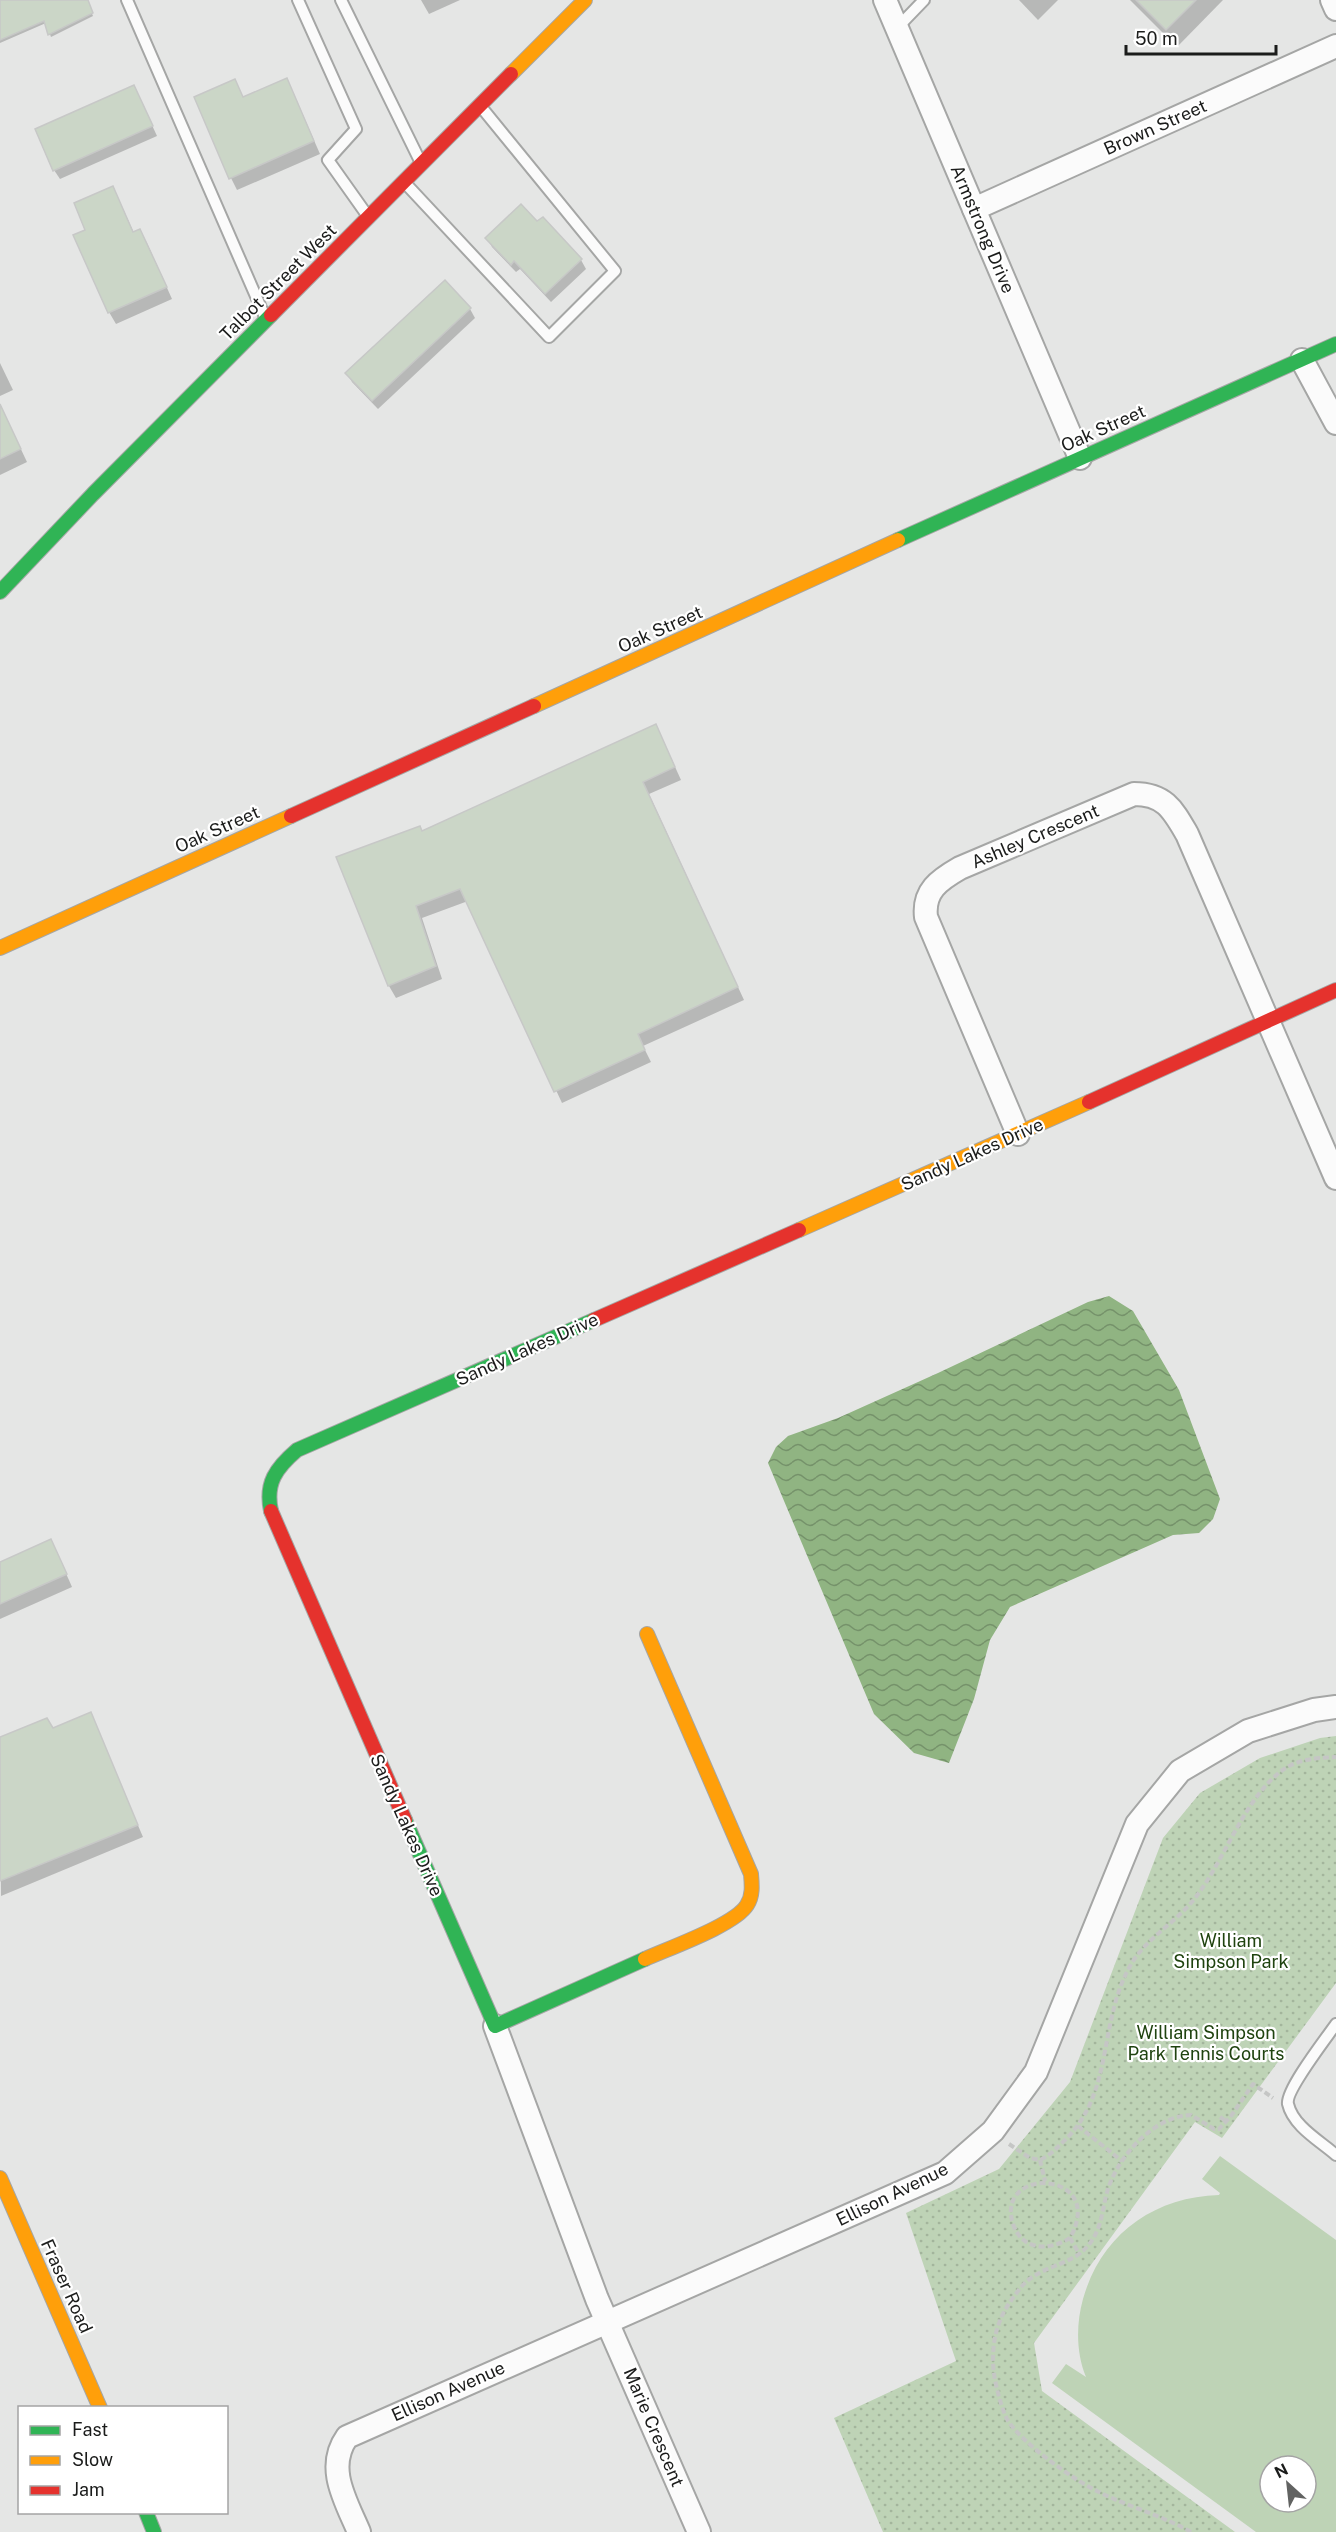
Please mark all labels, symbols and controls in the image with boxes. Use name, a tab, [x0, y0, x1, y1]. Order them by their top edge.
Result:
scale bar	[1126, 18, 1276, 56]
text: 50 m	[1135, 28, 1178, 49]
street label: Brown Street	[1100, 95, 1210, 159]
street label: Armstrong Drive	[947, 162, 1019, 296]
street label: Talbot Street West	[216, 220, 340, 344]
street label: Oak Street	[1058, 400, 1148, 456]
street label: Oak Street	[615, 601, 705, 657]
street label: Ashley Crescent	[968, 800, 1102, 872]
street label: Oak Street	[172, 801, 262, 857]
street label: Sandy Lakes Drive	[898, 1113, 1046, 1195]
street label: Sandy Lakes Drive	[453, 1308, 601, 1390]
street label: Sandy Lakes Drive	[366, 1751, 448, 1899]
park label: William Simpson Park	[1173, 1930, 1289, 1972]
park label: William Simpson Park Tennis Courts	[1128, 2022, 1284, 2064]
street label: Ellison Avenue	[833, 2158, 951, 2230]
street label: Fraser Road	[37, 2236, 97, 2336]
street label: Ellison Avenue	[388, 2357, 508, 2425]
street label: Marie Crescent	[619, 2364, 689, 2490]
legend	[18, 2406, 228, 2514]
text: Fast	[72, 2419, 108, 2440]
text: Slow	[72, 2449, 113, 2470]
north arrow	[1258, 2454, 1318, 2514]
text: N	[1272, 2460, 1291, 2482]
text: Jam	[72, 2479, 105, 2500]

